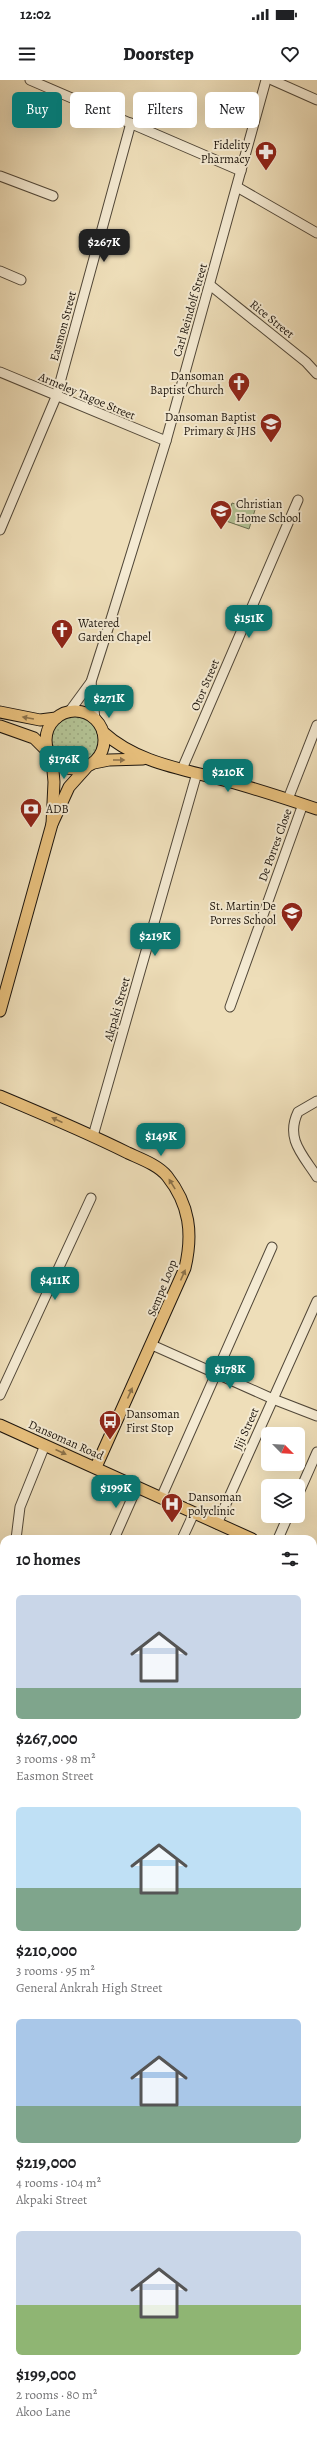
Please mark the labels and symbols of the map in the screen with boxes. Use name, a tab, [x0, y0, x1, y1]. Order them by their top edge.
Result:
place label: Fidelity Pharmacy	[201, 137, 251, 167]
pharmacy icon: Fidelity Pharmacy	[253, 139, 279, 172]
pin: $267K	[76, 229, 132, 263]
street label: Carl Reindolf Street	[169, 261, 211, 359]
street label: Easmon Street	[46, 289, 80, 363]
street label: Rice Street	[246, 296, 298, 342]
street label: Armeley Tagoe Street	[35, 368, 138, 424]
place label: Dansoman Baptist Church	[150, 368, 225, 398]
church icon: Dansoman Baptist Church	[226, 370, 252, 403]
place label: Dansoman Baptist Primary & JHS	[165, 409, 256, 439]
school or university icon: Dansoman Baptist Primary & JHS	[258, 411, 284, 444]
place label: Christian Home School	[236, 496, 301, 526]
school or university icon: Christian Home School	[208, 498, 234, 531]
pin: $151K	[221, 605, 277, 639]
place label: Watered Garden Chapel	[77, 615, 151, 645]
church icon: Watered Garden Chapel	[49, 617, 75, 650]
street label: Otor Street	[187, 657, 223, 713]
pin: $271K	[81, 685, 137, 719]
one-way arrow	[22, 715, 34, 721]
pin: $176K	[36, 746, 92, 780]
one-way arrow	[113, 757, 126, 763]
pin: $210K	[200, 759, 256, 793]
bank icon: ADB	[18, 796, 44, 829]
place label: ADB	[45, 801, 69, 817]
street label: De Porres Close	[254, 806, 296, 884]
place label: St. Martin De Porres School	[210, 898, 276, 928]
school or university icon: St. Martin De Porres School	[279, 900, 305, 933]
pin: $219K	[127, 923, 183, 957]
street label: Akpaki Street	[100, 975, 134, 1044]
one-way arrow	[51, 1117, 63, 1123]
pin: $149K	[133, 1123, 189, 1157]
one-way arrow	[168, 1179, 176, 1189]
street label: Sempe Loop	[143, 1257, 181, 1319]
pin: $411K	[27, 1267, 83, 1301]
one-way arrow	[180, 1268, 186, 1280]
pin: $178K	[202, 1356, 258, 1390]
one-way arrow	[127, 1388, 133, 1399]
street label: Jiji Street	[229, 1405, 263, 1453]
place label: Dansoman First Stop	[126, 1406, 180, 1436]
bus stop icon: Dansoman First Stop	[97, 1408, 123, 1441]
street label: Dansoman Road	[26, 1416, 107, 1464]
north arrow	[261, 1427, 305, 1471]
one-way arrow	[56, 1449, 67, 1455]
pin: $199K	[88, 1475, 144, 1509]
place label: Dansoman polyclinic	[188, 1489, 242, 1519]
hospital icon: Dansoman polyclinic	[159, 1491, 185, 1524]

